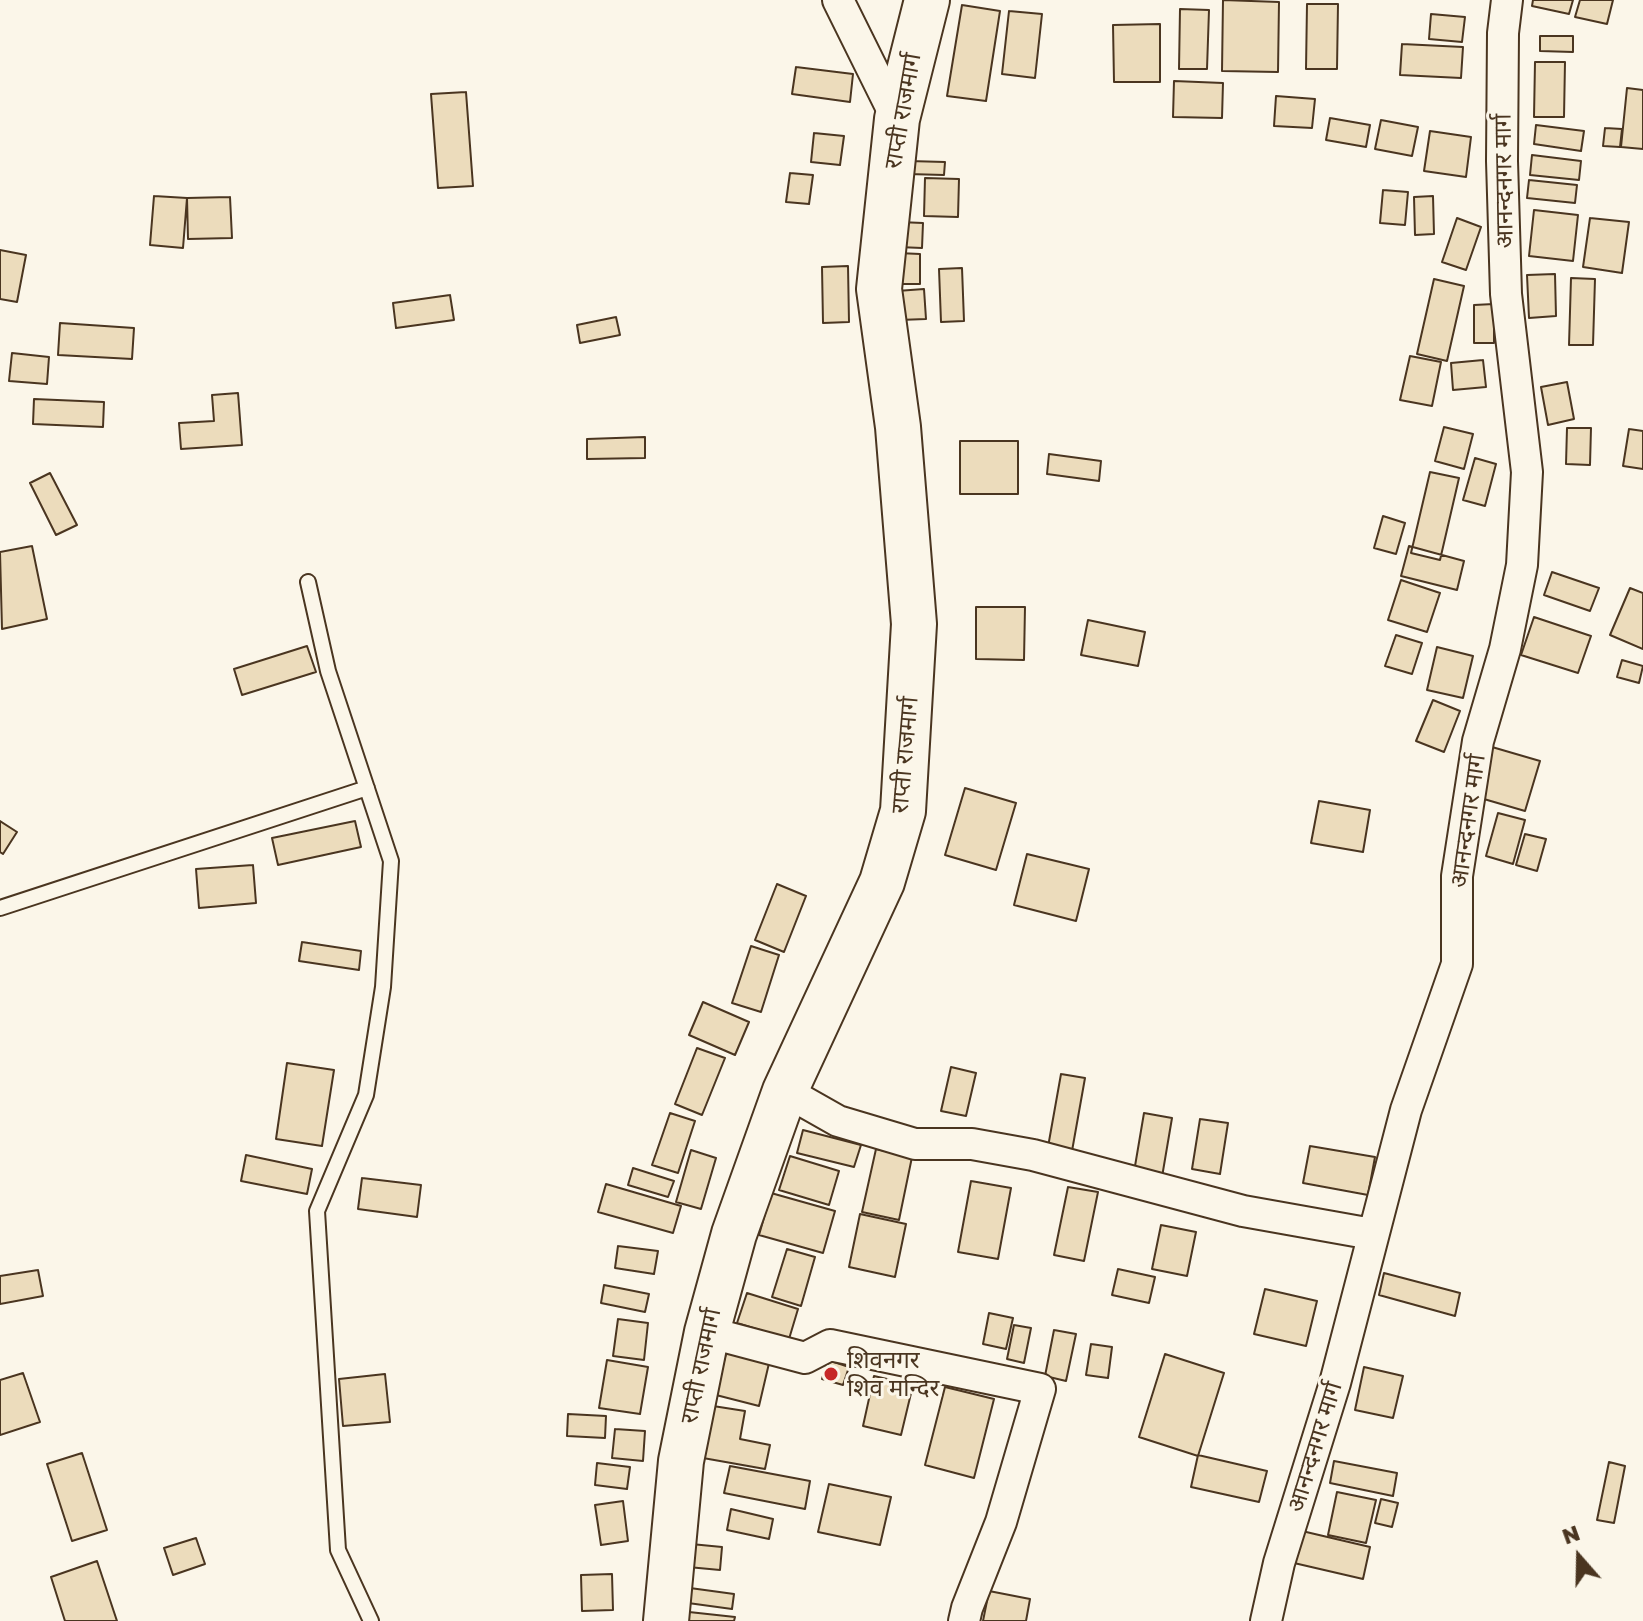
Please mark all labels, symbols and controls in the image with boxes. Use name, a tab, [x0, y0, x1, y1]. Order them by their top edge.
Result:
street label: राप्ती राजमार्ग	[879, 51, 927, 171]
street label: आनन्दनगर मार्ग	[1488, 113, 1520, 249]
street label: राप्ती राजमार्ग	[886, 695, 924, 815]
street label: आनन्दनगर मार्ग	[1444, 752, 1492, 890]
street label: राप्ती राजमार्ग	[675, 1306, 727, 1426]
place label: शिवनगर शिव मन्दिर	[847, 1346, 939, 1402]
marker: शिवनगर शिव मन्दिर	[822, 1365, 840, 1383]
street label: आनन्दनगर मार्ग	[1282, 1378, 1348, 1516]
north arrow	[1539, 1517, 1619, 1597]
text: N	[1558, 1518, 1583, 1550]

